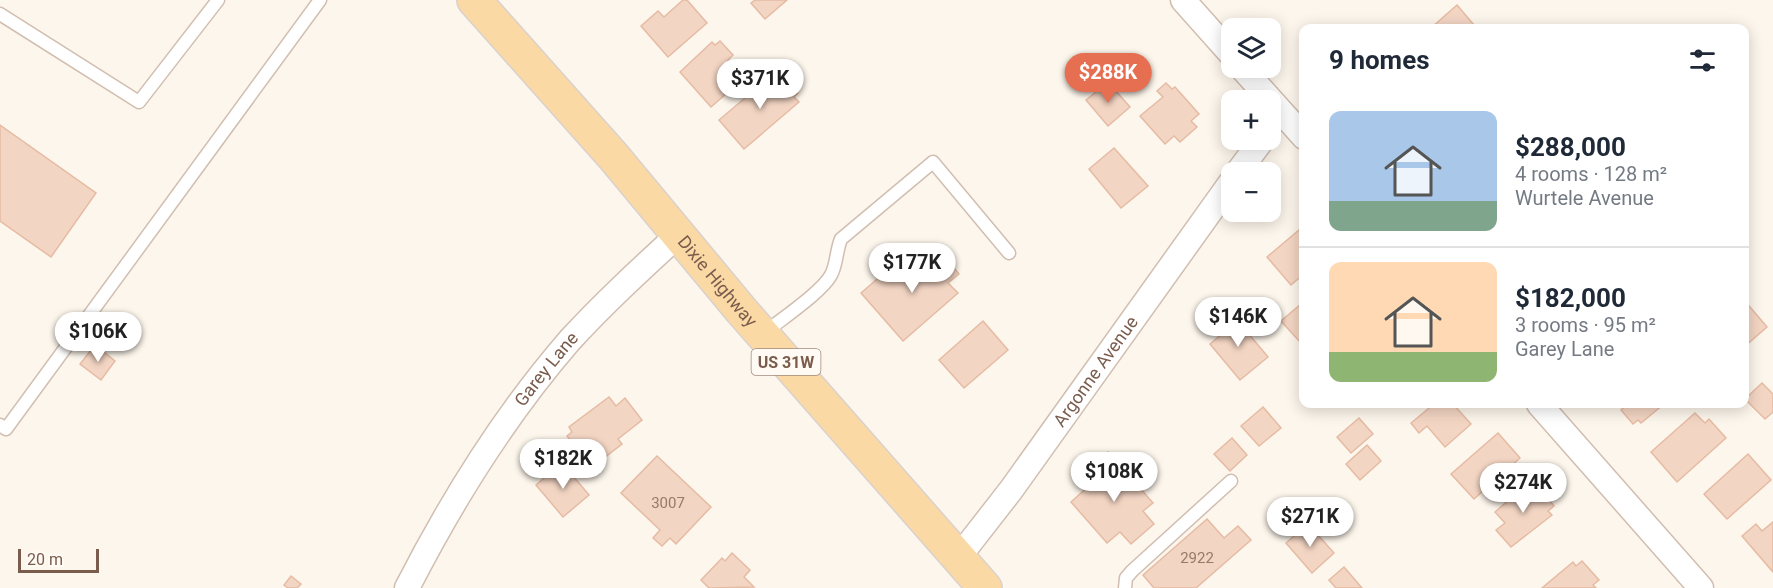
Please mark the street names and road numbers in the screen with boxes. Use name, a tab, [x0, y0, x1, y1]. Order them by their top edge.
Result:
street label: Dixie Highway	[674, 231, 762, 331]
street label: Argonne Avenue	[1049, 312, 1142, 430]
street label: Garey Lane	[510, 327, 582, 410]
road number: US 31W	[752, 349, 820, 375]

